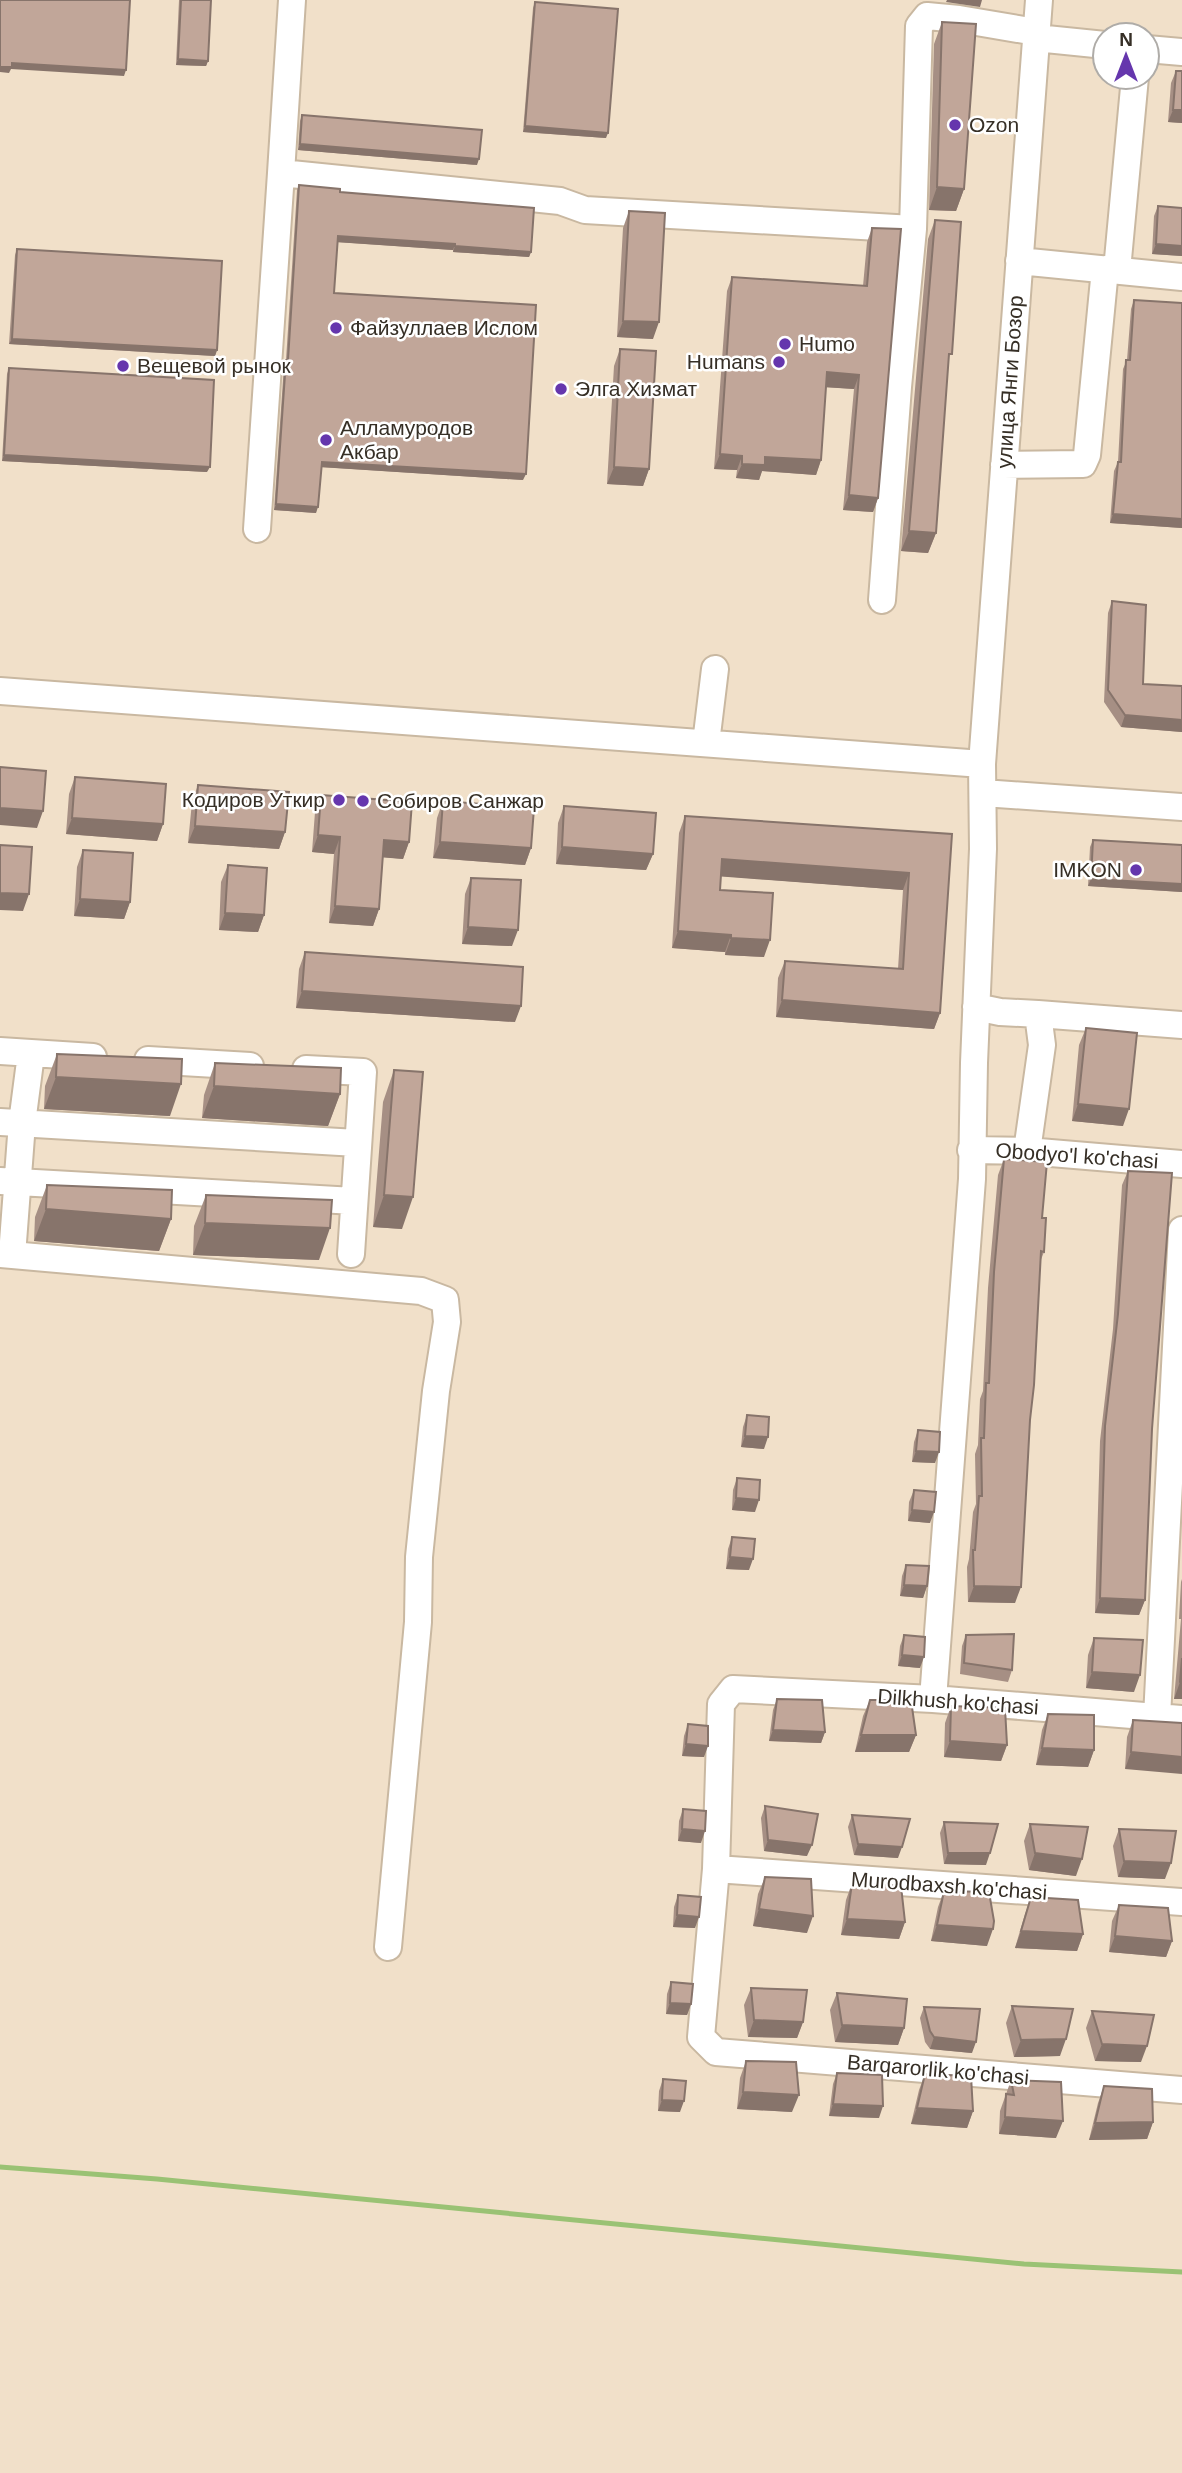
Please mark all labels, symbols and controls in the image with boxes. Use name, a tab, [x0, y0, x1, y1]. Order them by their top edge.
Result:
north arrow	[1091, 21, 1161, 91]
text: N	[1119, 29, 1133, 50]
place label: Ozon	[969, 113, 1019, 136]
marker: Ozon	[947, 117, 963, 133]
street label: улица Янги Бозор	[992, 295, 1027, 469]
place label: Файзуллаев Ислом	[350, 316, 538, 339]
marker: Файзуллаев Ислом	[328, 320, 344, 336]
place label: Humo	[799, 332, 855, 355]
marker: Humo	[777, 336, 793, 352]
place label: Humans	[687, 350, 765, 373]
place label: Вещевой рынок	[137, 354, 292, 377]
marker: Humans	[771, 354, 787, 370]
marker: Вещевой рынок	[115, 358, 131, 374]
place label: Элга Хизмат	[575, 377, 697, 400]
marker: Элга Хизмат	[553, 381, 569, 397]
place label: Алламуродов Акбар	[340, 416, 473, 463]
marker: Алламуродов Акбар	[318, 432, 334, 448]
place label: Кодиров Уткир	[182, 788, 325, 811]
place label: Собиров Санжар	[377, 789, 544, 812]
marker: Кодиров Уткир	[331, 792, 347, 808]
marker: Собиров Санжар	[355, 793, 371, 809]
place label: IMKON	[1053, 858, 1122, 881]
marker: IMKON	[1128, 862, 1144, 878]
street label: Obodyo'l ko'chasi	[995, 1138, 1159, 1173]
street label: Dilkhush ko'chasi	[877, 1684, 1039, 1719]
street label: Murodbaxsh ko'chasi	[850, 1867, 1048, 1904]
street label: Barqarorlik ko'chasi	[846, 2050, 1030, 2089]

